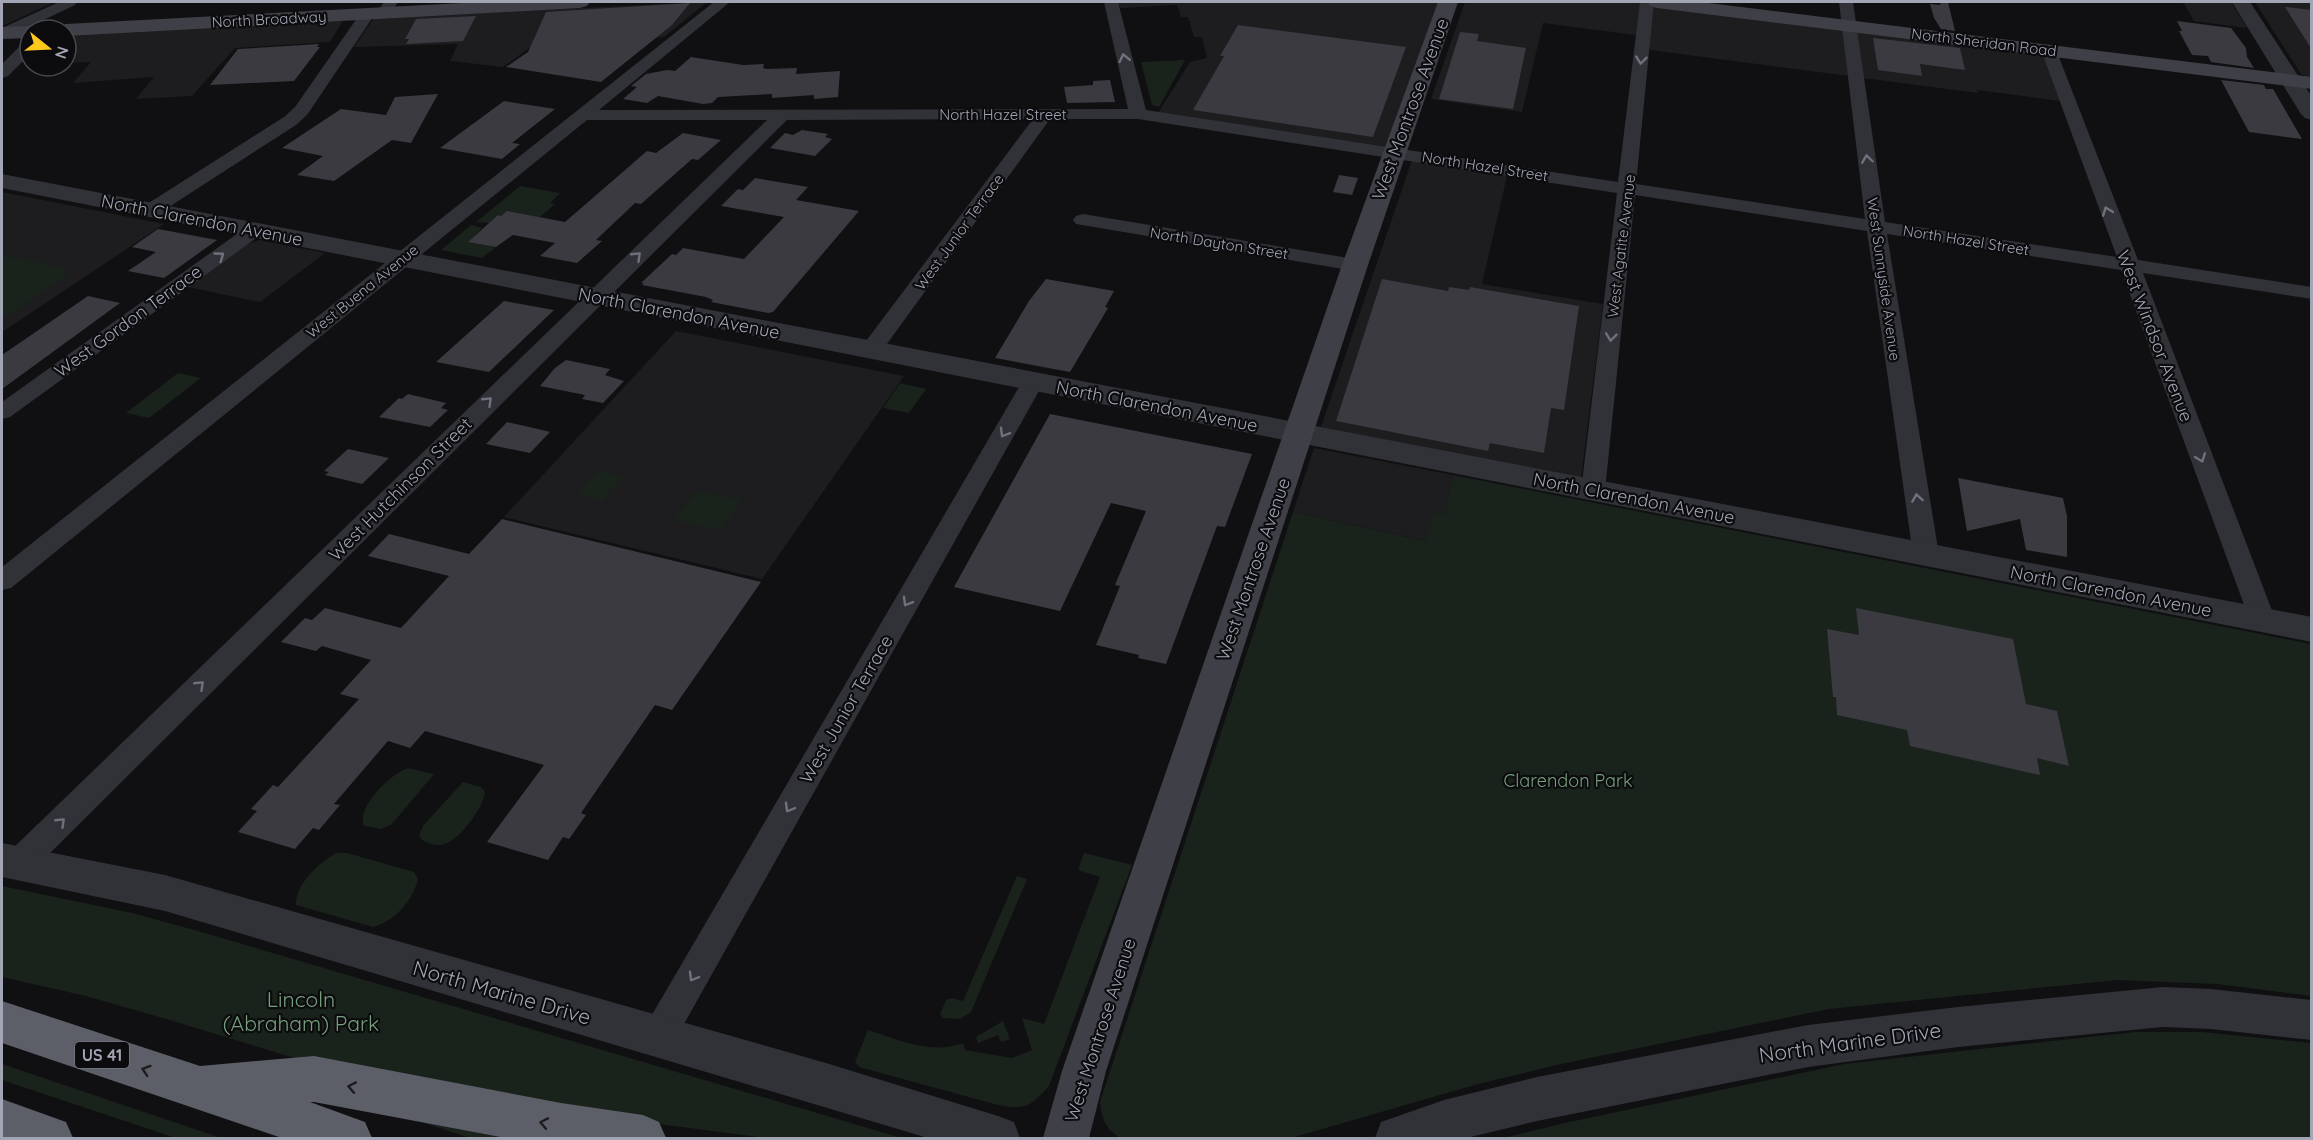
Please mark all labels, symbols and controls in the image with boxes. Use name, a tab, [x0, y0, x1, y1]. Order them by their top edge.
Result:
street label: North Broadway	[211, 7, 327, 31]
street label: West Montrose Avenue	[1366, 15, 1454, 203]
north arrow	[18, 18, 78, 78]
street label: North Sheridan Road	[1910, 24, 2058, 60]
text: N	[51, 44, 74, 61]
one-way arrow	[1119, 53, 1132, 63]
one-way arrow	[1635, 55, 1648, 64]
street label: North Hazel Street	[939, 105, 1067, 124]
street label: North Hazel Street	[1421, 147, 1549, 185]
one-way arrow	[1861, 155, 1873, 164]
street label: West Junior Terrace	[910, 170, 1008, 294]
street label: West Agatite Avenue	[1603, 173, 1639, 319]
street label: North Clarendon Avenue	[99, 189, 305, 251]
street label: West Sunnyside Avenue	[1863, 196, 1905, 362]
one-way arrow	[2102, 206, 2115, 217]
street label: North Hazel Street	[1902, 221, 2030, 259]
street label: North Dayton Street	[1149, 223, 1289, 263]
street label: West Buena Avenue	[302, 240, 422, 342]
street label: West Windsor Avenue	[2112, 247, 2198, 425]
one-way arrow	[213, 252, 224, 263]
one-way arrow	[629, 252, 640, 263]
street label: West Gordon Terrace	[50, 260, 206, 382]
street label: North Clarendon Avenue	[576, 282, 782, 344]
one-way arrow	[1605, 332, 1617, 342]
street label: North Clarendon Avenue	[1054, 375, 1260, 437]
one-way arrow	[482, 397, 492, 408]
street label: West Hutchinson Street	[323, 412, 477, 566]
one-way arrow	[1000, 426, 1011, 437]
one-way arrow	[2194, 451, 2206, 462]
street label: North Clarendon Avenue	[1531, 467, 1737, 529]
street label: West Montrose Avenue	[1211, 475, 1295, 663]
one-way arrow	[1912, 493, 1924, 502]
street label: North Clarendon Avenue	[2008, 560, 2214, 622]
one-way arrow	[903, 596, 914, 606]
street label: West Junior Terrace	[794, 631, 898, 787]
one-way arrow	[192, 682, 203, 693]
park label: Clarendon Park	[1503, 769, 1633, 792]
one-way arrow	[785, 801, 797, 812]
one-way arrow	[54, 818, 64, 829]
street label: West Montrose Avenue	[1059, 935, 1141, 1125]
street label: North Marine Drive	[410, 954, 594, 1030]
one-way arrow	[688, 971, 700, 981]
park label: Lincoln (Abraham) Park	[223, 986, 379, 1036]
street label: North Marine Drive	[1757, 1016, 1943, 1068]
road number: US 41	[75, 1042, 129, 1068]
one-way arrow	[141, 1064, 152, 1077]
one-way arrow	[348, 1081, 358, 1094]
one-way arrow	[539, 1117, 549, 1130]

